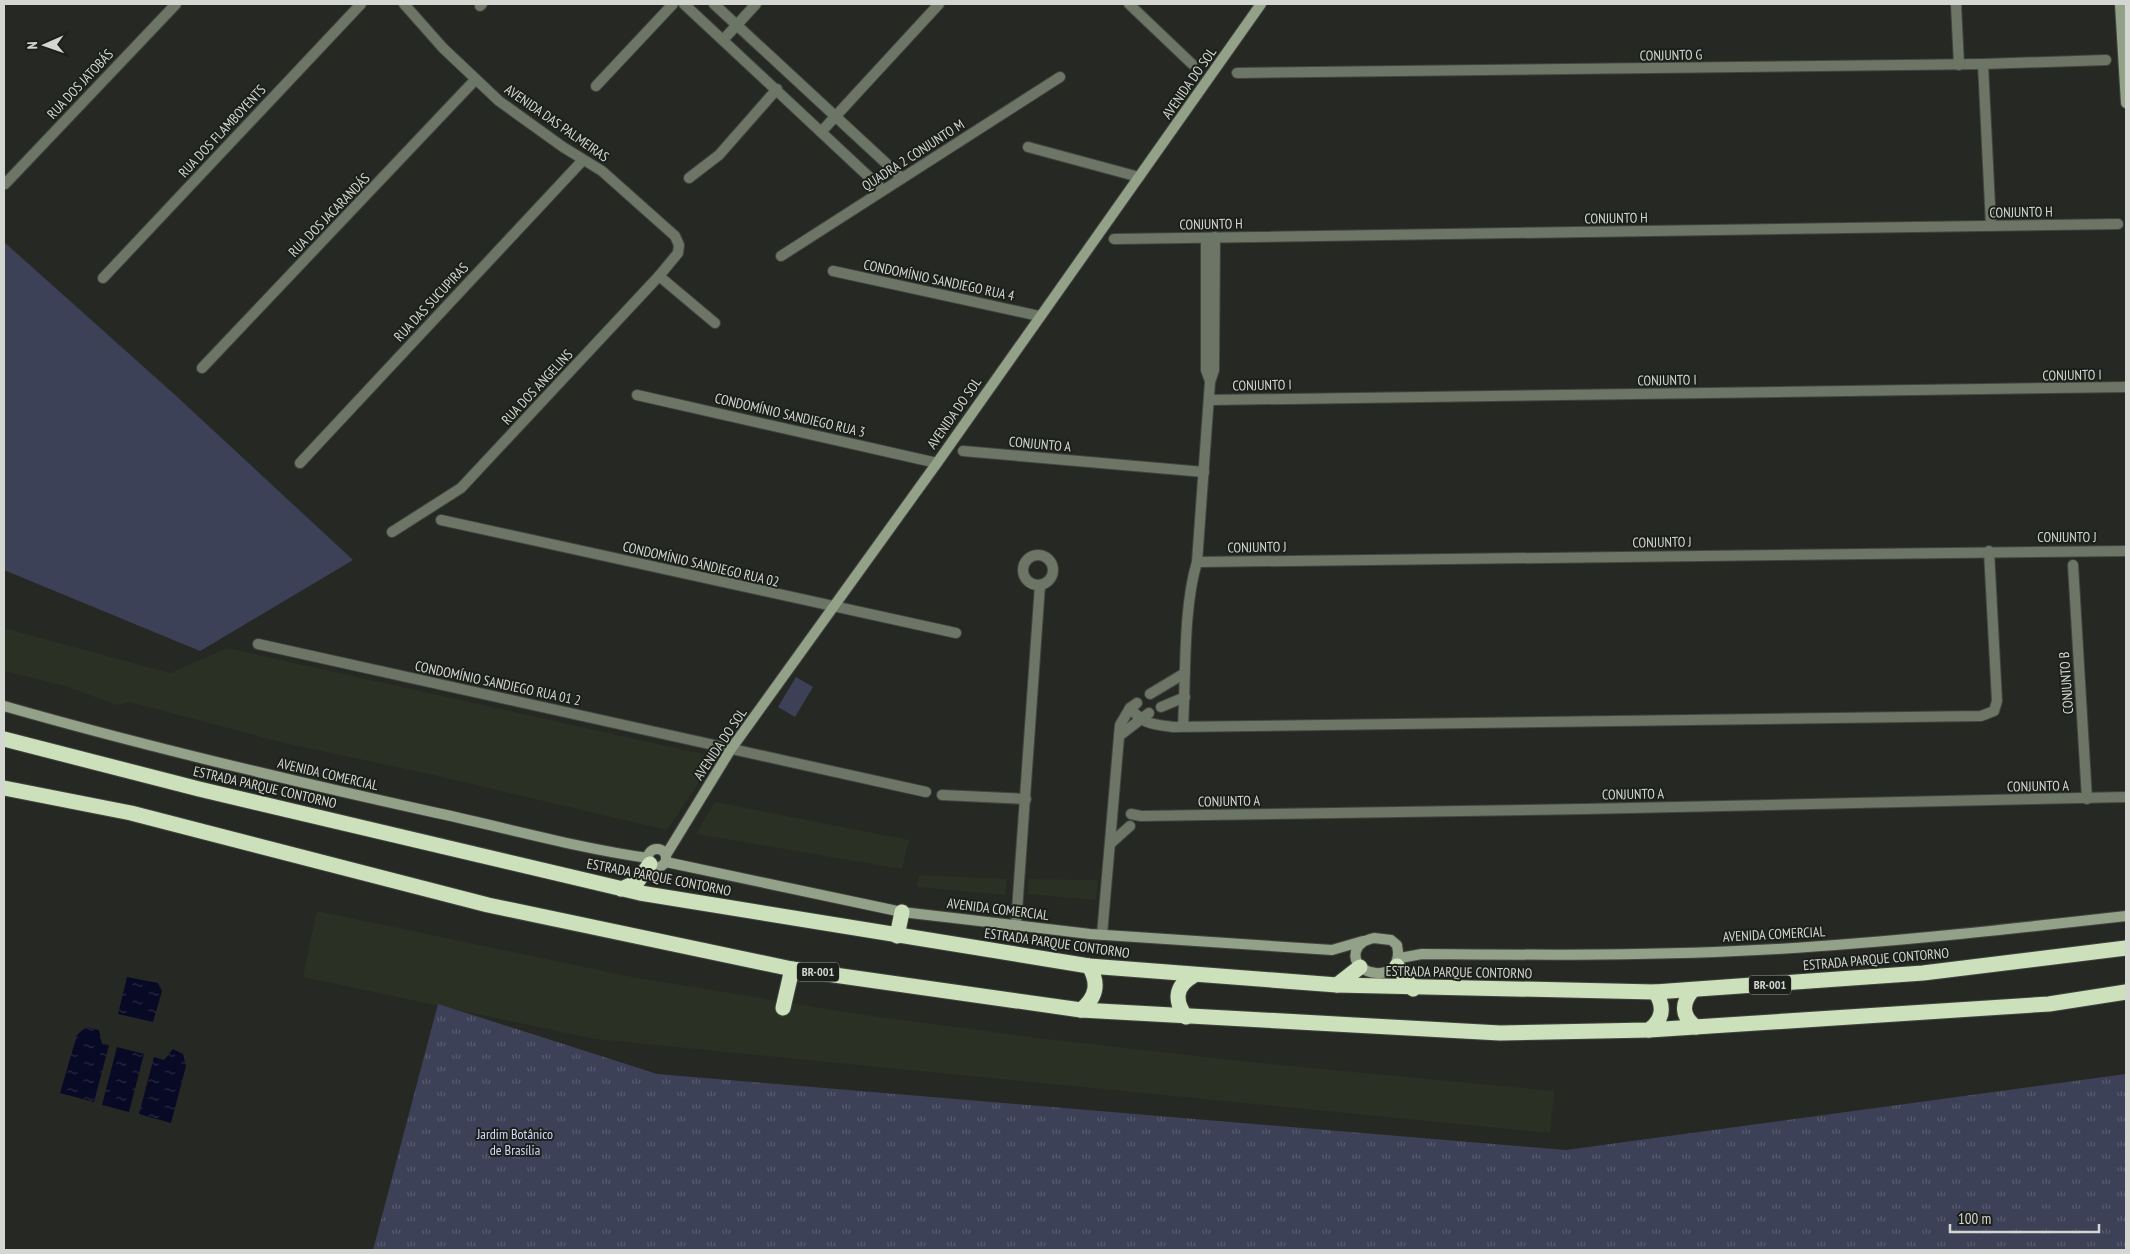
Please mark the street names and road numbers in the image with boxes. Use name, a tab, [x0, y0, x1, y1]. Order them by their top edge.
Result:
street label: AVENIDA DO SOL	[1158, 44, 1220, 122]
street label: RUA DOS JATOBÁS	[43, 45, 117, 123]
street label: CONJUNTO G	[1639, 45, 1703, 65]
street label: AVENIDA DAS PALMEIRAS	[501, 80, 613, 166]
street label: RUA DOS FLAMBOYENTS	[174, 81, 270, 181]
street label: QUADRA 2 CONJUNTO M	[858, 115, 968, 195]
street label: RUA DOS JACARANDÁS	[284, 169, 374, 261]
street label: CONJUNTO H	[1989, 202, 2053, 222]
street label: CONJUNTO H	[1584, 208, 1648, 228]
street label: CONJUNTO H	[1179, 214, 1243, 234]
street label: CONDOMÍNIO SANDIEGO RUA 4	[862, 255, 1017, 305]
street label: RUA DAS SUCUPIRAS	[390, 259, 472, 345]
street label: RUA DOS ANGELINS	[498, 346, 576, 428]
street label: CONJUNTO I	[2042, 365, 2102, 385]
street label: CONJUNTO I	[1637, 370, 1697, 390]
street label: AVENIDA DO SOL	[923, 374, 985, 452]
street label: CONJUNTO I	[1232, 375, 1292, 395]
street label: CONDOMÍNIO SANDIEGO RUA 3	[713, 389, 867, 441]
street label: CONJUNTO A	[1008, 432, 1072, 456]
street label: CONJUNTO J	[2037, 528, 2097, 546]
street label: CONJUNTO J	[1632, 532, 1692, 552]
street label: CONDOMÍNIO SANDIEGO RUA 02	[621, 537, 781, 591]
street label: CONJUNTO J	[1227, 537, 1287, 557]
street label: CONJUNTO B	[2055, 651, 2077, 715]
street label: CONDOMÍNIO SANDIEGO RUA 01 2	[413, 657, 583, 709]
street label: AVENIDA DO SOL	[689, 704, 751, 783]
street label: AVENIDA COMERCIAL	[276, 754, 380, 794]
street label: ESTRADA PARQUE CONTORNO	[192, 762, 339, 812]
street label: CONJUNTO A	[2007, 776, 2070, 796]
street label: CONJUNTO A	[1602, 784, 1665, 804]
street label: CONJUNTO A	[1198, 791, 1261, 811]
street label: ESTRADA PARQUE CONTORNO	[585, 854, 733, 900]
street label: AVENIDA COMERCIAL	[946, 894, 1050, 924]
street label: AVENIDA COMERCIAL	[1722, 922, 1826, 946]
street label: ESTRADA PARQUE CONTORNO	[983, 924, 1131, 962]
street label: ESTRADA PARQUE CONTORNO	[1802, 944, 1950, 974]
road number: BR-001	[797, 962, 839, 982]
street label: ESTRADA PARQUE CONTORNO	[1386, 962, 1533, 982]
road number: BR-001	[1749, 976, 1791, 994]

